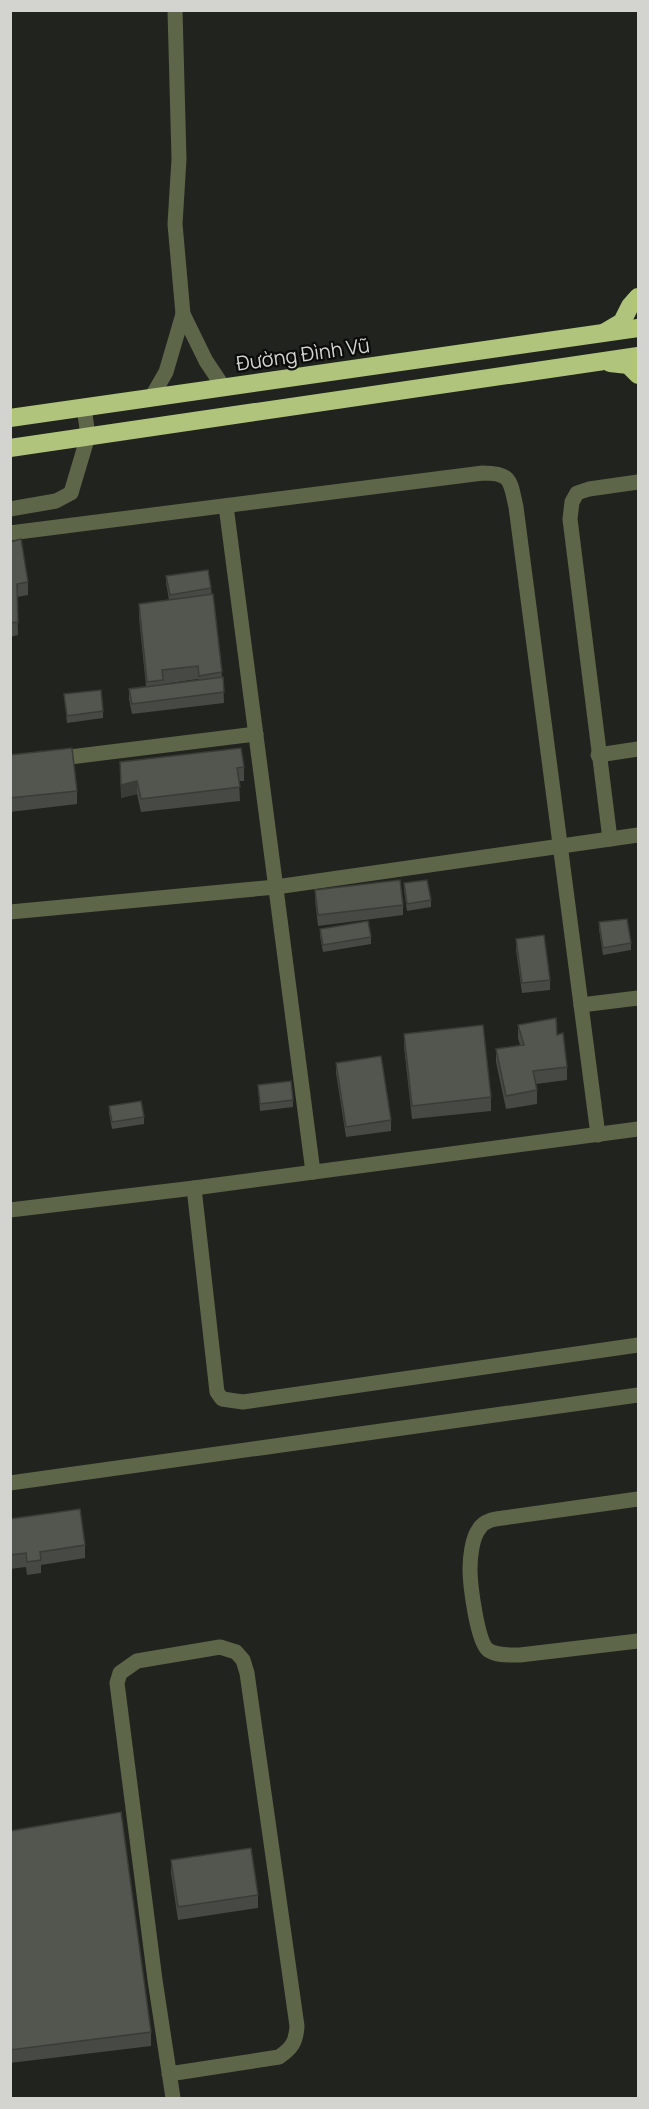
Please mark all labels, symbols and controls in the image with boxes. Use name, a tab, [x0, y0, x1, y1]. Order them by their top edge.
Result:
street label: Đường Đình Vũ	[235, 331, 371, 377]

